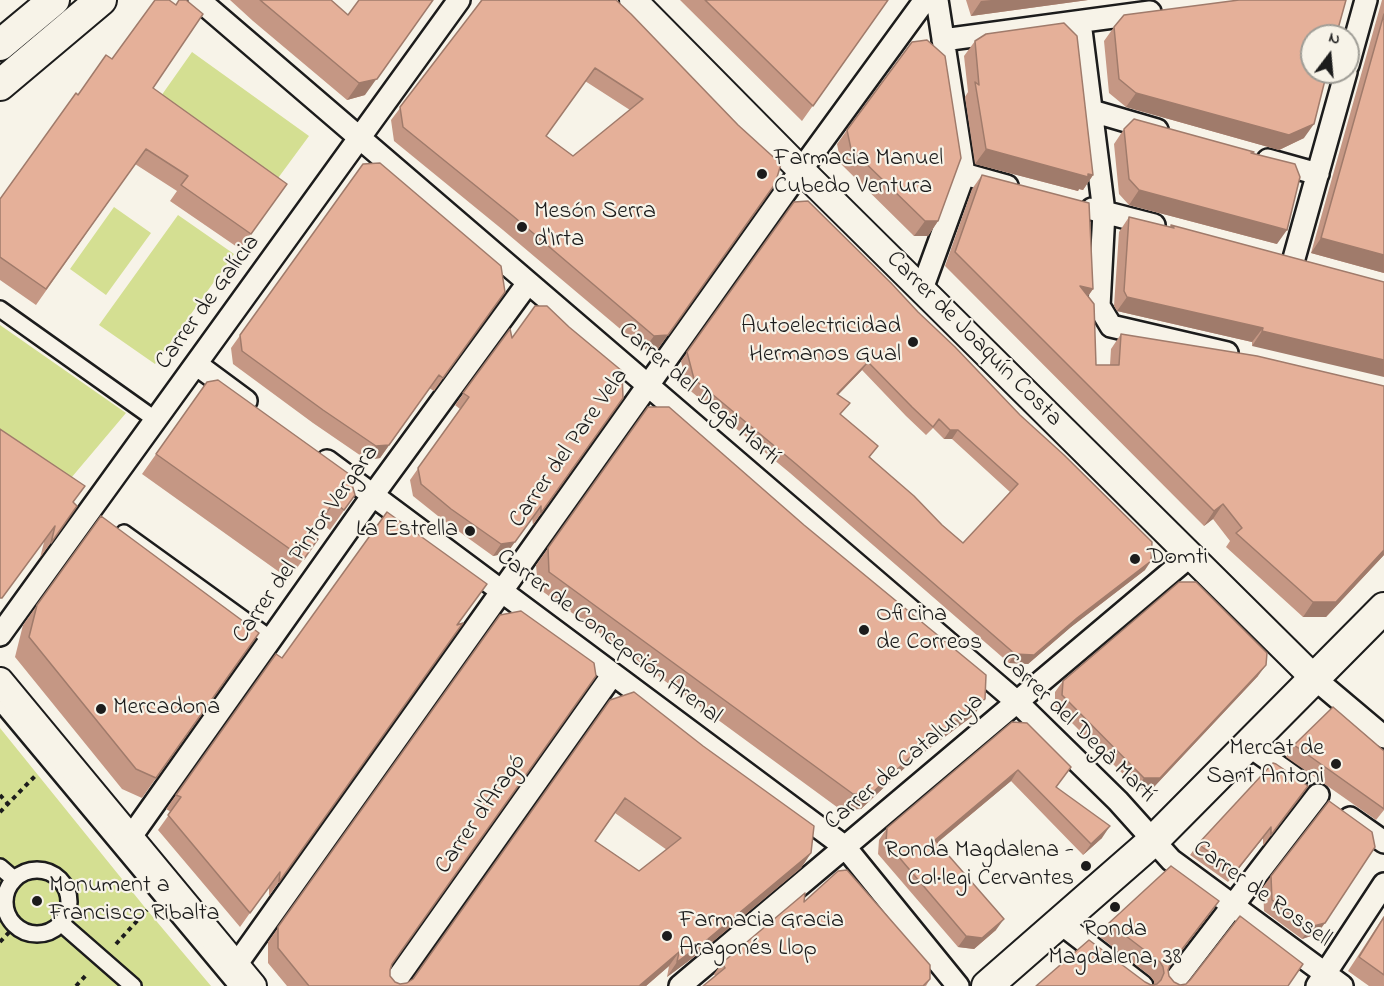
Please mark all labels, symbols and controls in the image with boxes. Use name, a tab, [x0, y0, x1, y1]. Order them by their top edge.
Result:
north arrow	[1300, 24, 1360, 84]
text: N	[1326, 26, 1343, 52]
place label: Farmacia Manuel Cubedo Ventura	[774, 146, 943, 202]
marker: Farmacia Manuel Cubedo Ventura	[755, 167, 769, 181]
place label: Mesón Serra d'Irta	[534, 199, 656, 255]
marker: Mesón Serra d'Irta	[515, 220, 529, 234]
street label: Carrer de Galícia	[150, 230, 268, 376]
street label: Carrer de Joaquín Costa	[879, 246, 1067, 434]
place label: Autoelectricidad Hermanos Gual	[741, 314, 901, 370]
street label: Carrer del Degà Martí	[612, 317, 784, 473]
marker: Autoelectricidad Hermanos Gual	[906, 335, 920, 349]
street label: Carrer del Pare Vela	[504, 364, 636, 534]
street label: Carrer del Pintor Vergara	[228, 440, 386, 650]
place label: La Estrella	[356, 517, 458, 545]
marker: La Estrella	[463, 524, 477, 538]
street label: Carrer de Concepción Arenal	[490, 544, 726, 732]
place label: Domti	[1147, 545, 1208, 573]
marker: Domti	[1128, 552, 1142, 566]
place label: Oficina de Correos	[876, 602, 982, 658]
marker: Oficina de Correos	[857, 623, 871, 637]
street label: Carrer del Degà Martí	[994, 648, 1160, 810]
street label: Carrer de Catalunya	[820, 688, 990, 838]
place label: Mercadona	[113, 695, 220, 723]
marker: Mercadona	[94, 702, 108, 716]
place label: Mercat de Sant Antoni	[1206, 736, 1324, 792]
street label: Carrer d'Aragó	[430, 750, 534, 880]
marker: Mercat de Sant Antoni	[1329, 757, 1343, 771]
street label: Carrer de Rossell	[1186, 835, 1336, 955]
place label: Ronda Magdalena - Col·legi Cervantes	[885, 838, 1074, 894]
marker: Ronda Magdalena - Col·legi Cervantes	[1079, 859, 1093, 873]
place label: Monument a Francisco Ribalta	[49, 873, 219, 929]
marker: Monument a Francisco Ribalta	[30, 894, 44, 908]
marker: Ronda Magdalena, 38	[1108, 900, 1122, 914]
place label: Farmacia Gracia Aragonés Llop	[679, 908, 844, 964]
place label: Ronda Magdalena, 38	[1048, 917, 1182, 973]
marker: Farmacia Gracia Aragonés Llop	[660, 929, 674, 943]

